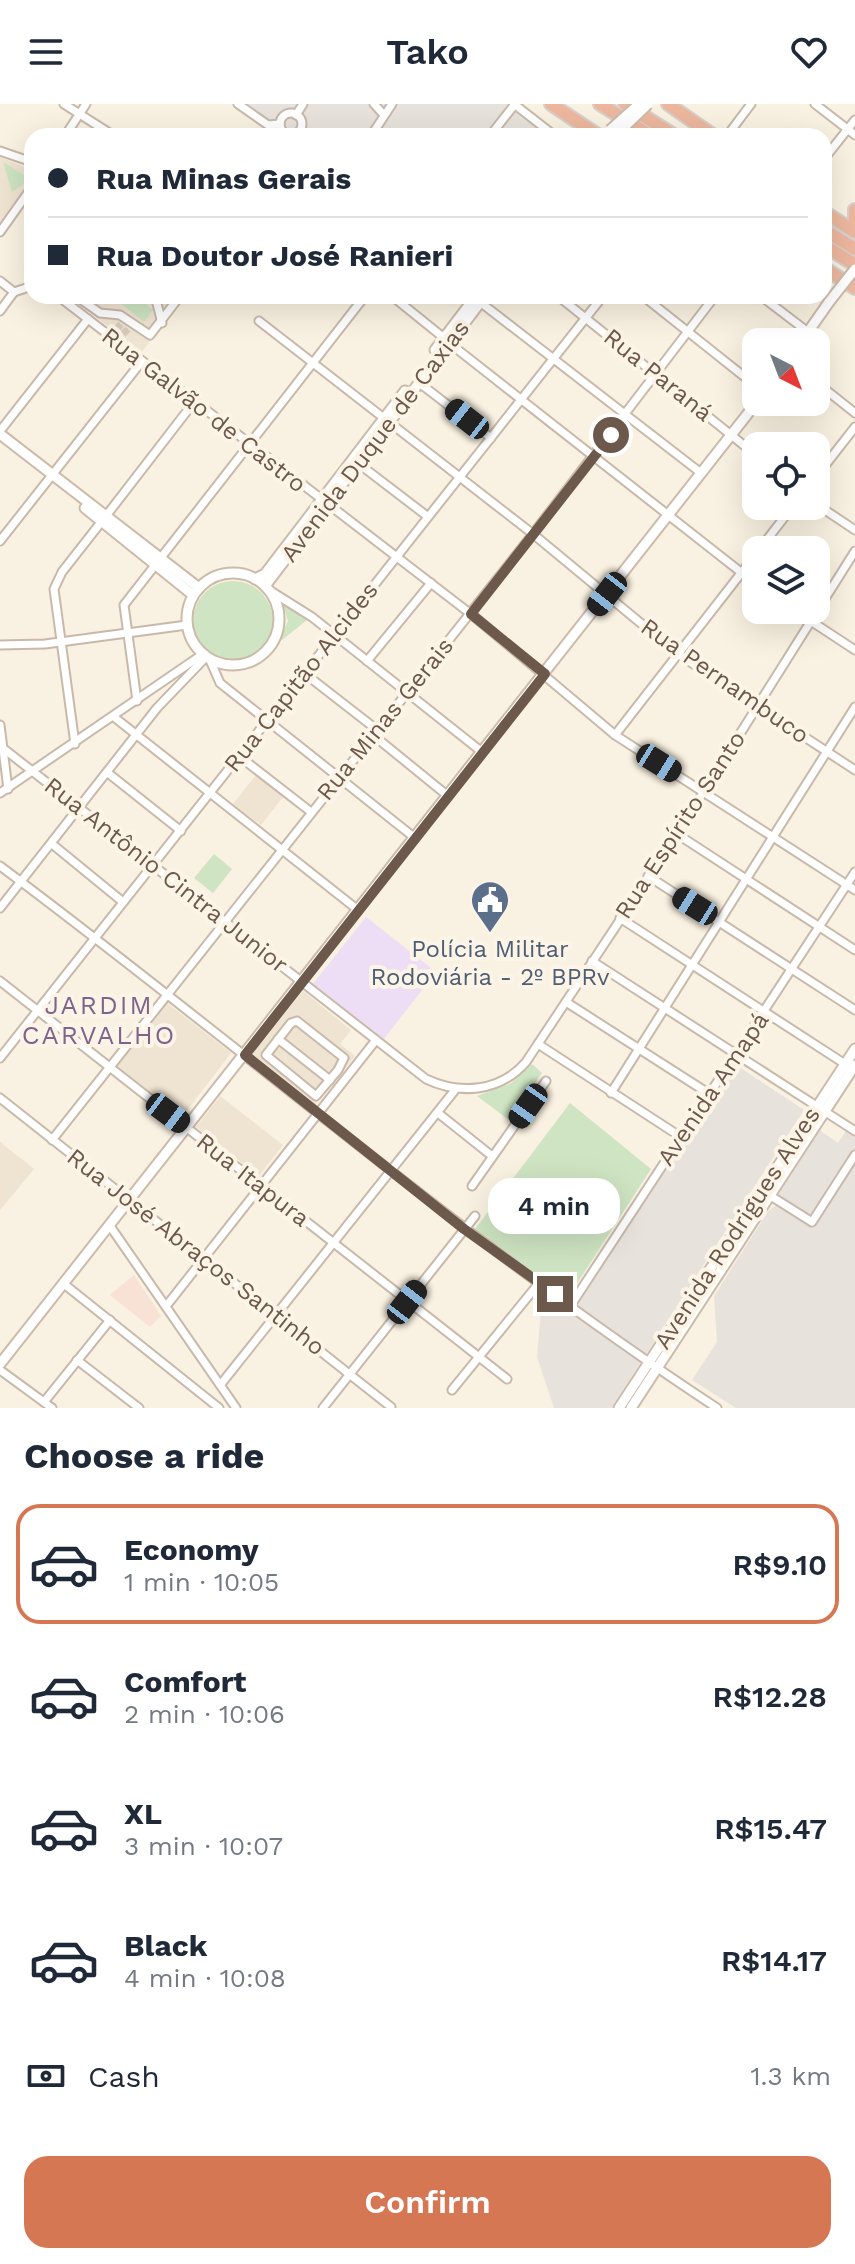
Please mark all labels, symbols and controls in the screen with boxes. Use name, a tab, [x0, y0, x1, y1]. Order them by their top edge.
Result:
icon: menu	[24, 30, 68, 74]
icon: heart	[787, 30, 831, 74]
text: Tako	[386, 31, 469, 73]
text: Rua Minas Gerais	[96, 161, 351, 196]
text: Rua Doutor José Ranieri	[96, 238, 453, 273]
street label: Avenida Duque de Caxias	[275, 315, 475, 567]
street label: Rua Galvão de Castro	[96, 322, 312, 498]
street label: Rua Paraná	[598, 323, 718, 427]
north arrow	[742, 328, 830, 416]
map controls	[742, 328, 830, 624]
car	[441, 395, 493, 443]
route start	[593, 417, 629, 453]
button: locate	[742, 432, 830, 520]
button: layers	[742, 536, 830, 624]
car	[583, 568, 631, 620]
street label: Rua Capitão Alcides	[218, 577, 384, 777]
street label: Rua Pernambuco	[636, 613, 814, 749]
street label: Rua Minas Gerais	[311, 632, 459, 806]
street label: Rua Espírito Santo	[609, 726, 751, 924]
car	[632, 740, 686, 786]
street label: Rua Antônio Cintra Junior	[39, 771, 293, 979]
public building icon: Polícia Militar Rodoviária - 2º BPRv	[469, 879, 511, 934]
car	[668, 883, 722, 929]
place label: Polícia Militar Rodoviária - 2º BPRv	[371, 935, 610, 991]
district label: JARDIM CARVALHO	[22, 990, 176, 1050]
street label: Avenida Amapá	[651, 1007, 775, 1171]
car	[504, 1079, 552, 1133]
car	[142, 1089, 194, 1137]
street label: Avenida Rodrigues Alves	[648, 1102, 826, 1354]
street label: Rua Itapura	[191, 1127, 315, 1233]
street label: Rua José Abraços Santinho	[62, 1143, 330, 1361]
callout: 4 min	[489, 1178, 621, 1234]
text: 4 min	[518, 1191, 590, 1221]
car	[383, 1276, 431, 1328]
route end	[537, 1276, 573, 1312]
text: Choose a ride	[24, 1435, 264, 1477]
icon: car	[28, 1528, 100, 1600]
text: Economy	[124, 1532, 259, 1567]
text: R$9.10	[733, 1547, 827, 1582]
text: 1 min · 10:05	[124, 1567, 279, 1597]
icon: car	[28, 1660, 100, 1732]
text: Comfort	[124, 1664, 246, 1699]
text: R$12.28	[713, 1679, 827, 1714]
text: 2 min · 10:06	[124, 1699, 285, 1729]
icon: car	[28, 1792, 100, 1864]
text: XL	[124, 1796, 162, 1831]
text: R$15.47	[714, 1811, 827, 1846]
text: 3 min · 10:07	[124, 1831, 283, 1861]
icon: car	[28, 1924, 100, 1996]
text: Black	[124, 1928, 208, 1963]
text: R$14.17	[721, 1943, 827, 1978]
text: 4 min · 10:08	[124, 1963, 286, 1993]
icon: cash	[24, 2054, 68, 2098]
text: Cash	[88, 2059, 160, 2094]
text: 1.3 km	[750, 2061, 831, 2091]
button: Confirm	[24, 2156, 831, 2248]

